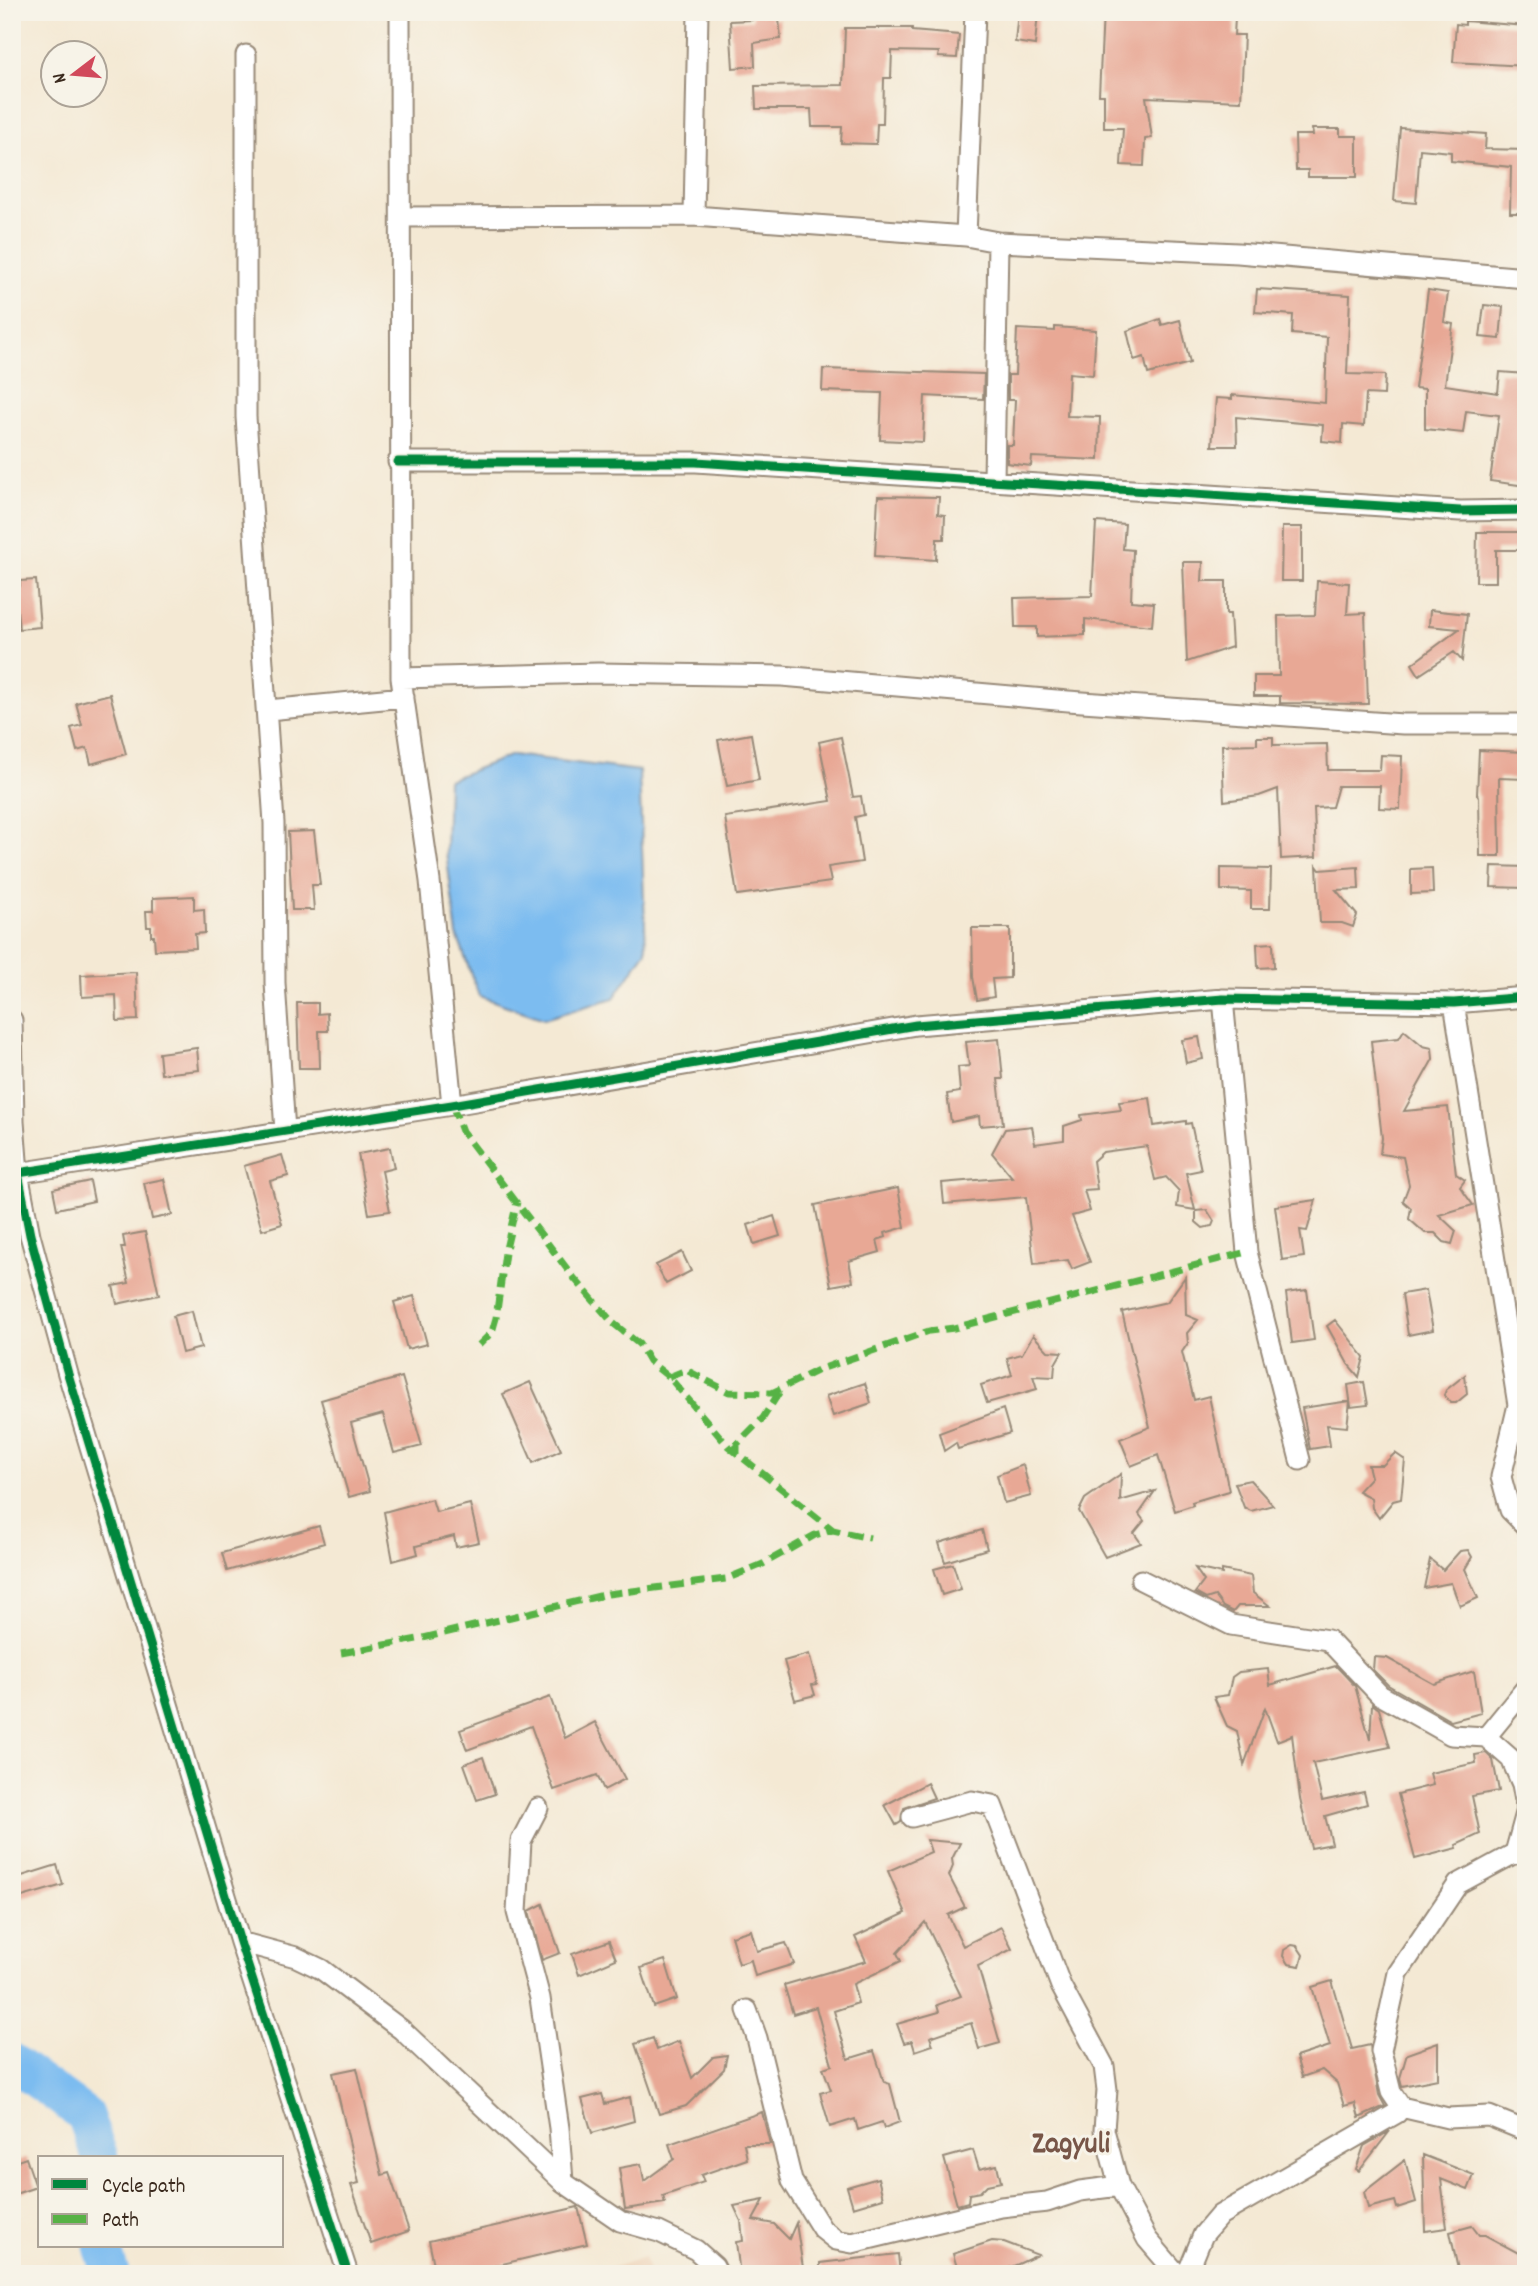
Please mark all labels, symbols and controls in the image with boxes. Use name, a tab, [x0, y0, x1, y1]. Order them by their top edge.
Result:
north arrow	[38, 38, 108, 108]
text: N	[47, 69, 75, 86]
district label: Zagyuli	[1032, 2125, 1111, 2168]
legend	[38, 2156, 284, 2248]
text: Cycle path	[102, 2173, 185, 2203]
text: Path	[102, 2207, 139, 2237]

